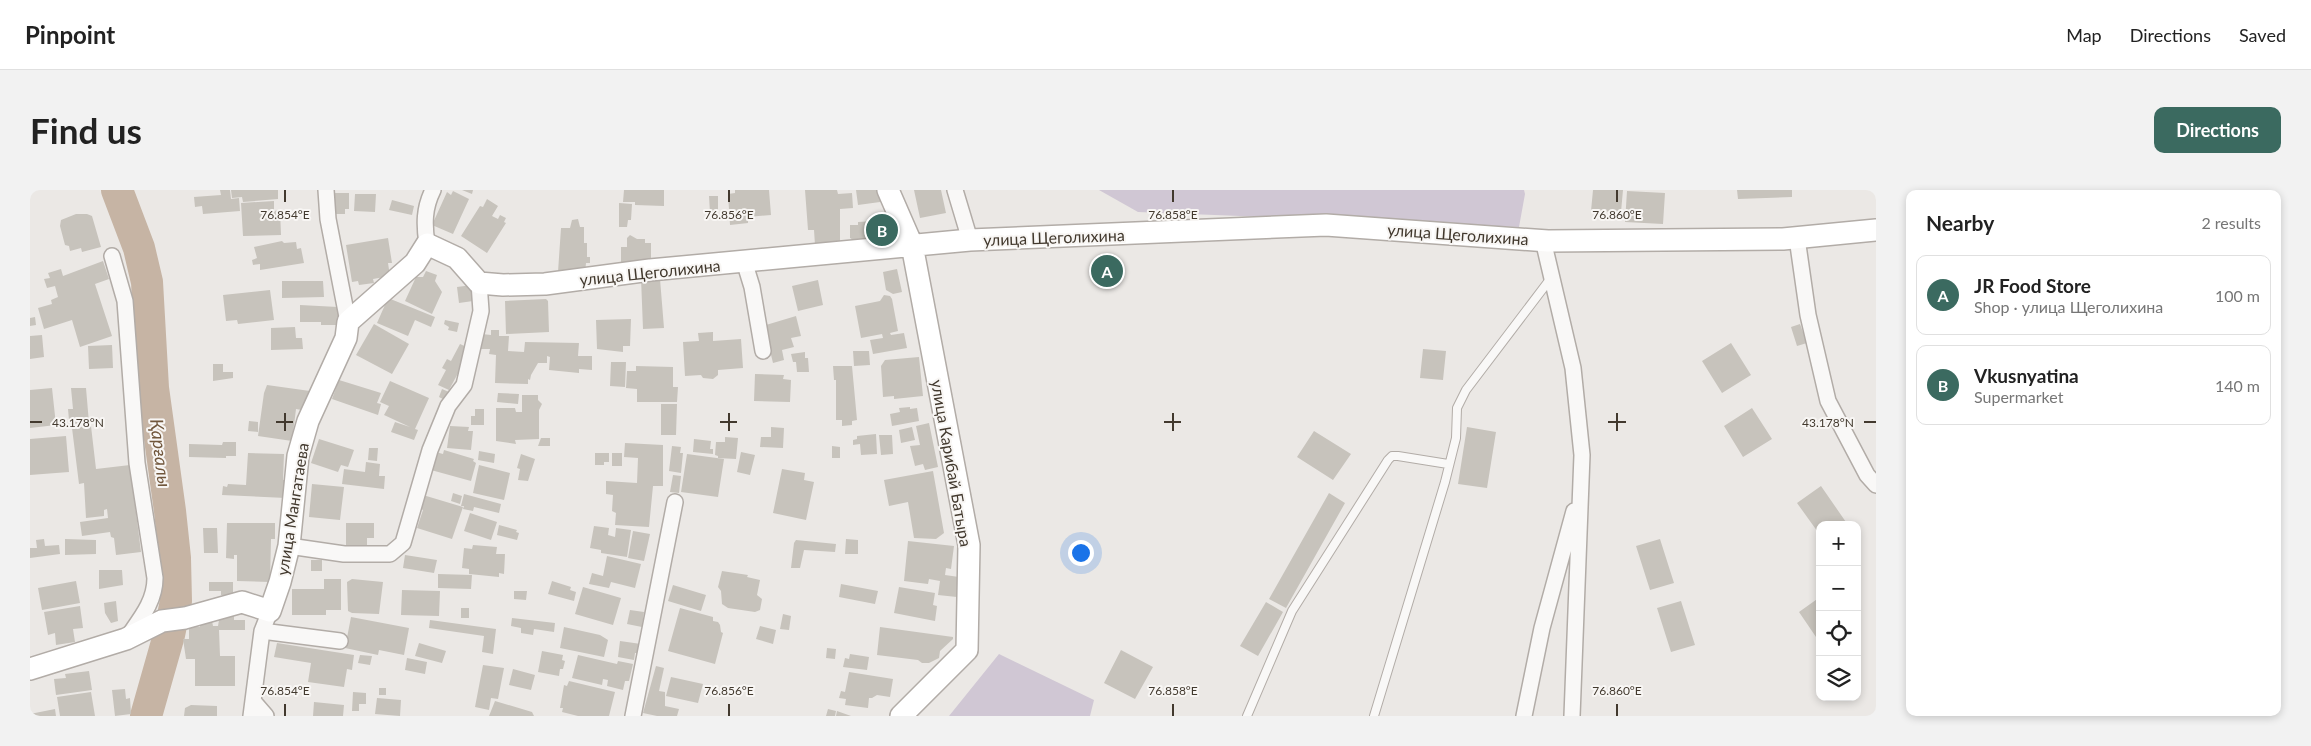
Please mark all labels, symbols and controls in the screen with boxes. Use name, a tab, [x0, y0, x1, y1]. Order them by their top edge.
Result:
text: Pinpoint	[25, 20, 115, 49]
text: Map	[2066, 24, 2102, 46]
text: Directions	[2130, 24, 2211, 46]
text: Saved	[2239, 24, 2286, 46]
button: Directions	[2154, 107, 2281, 153]
text: Find us	[30, 109, 142, 151]
text: 76.854°E	[260, 207, 310, 222]
text: 76.856°E	[704, 207, 754, 222]
text: 76.858°E	[1148, 207, 1198, 222]
text: 76.860°E	[1592, 207, 1642, 222]
text: Nearby	[1926, 210, 1994, 235]
pin: B	[866, 211, 898, 249]
text: 2 results	[2201, 213, 2261, 232]
street label: улица Щеголихина	[1387, 220, 1529, 248]
street label: улица Щеголихина	[983, 225, 1125, 249]
pin: A	[1091, 252, 1123, 290]
street label: улица Щеголихина	[579, 255, 721, 289]
text: JR Food Store	[1974, 274, 2091, 297]
text: A	[1937, 286, 1949, 305]
text: 100 m	[2215, 286, 2260, 305]
text: Shop · улица Щеголихина	[1974, 297, 2163, 316]
text: Vkusnyatina	[1974, 364, 2079, 387]
text: B	[1938, 376, 1948, 395]
text: 140 m	[2215, 376, 2260, 395]
street label: улица Карибай Батыра	[928, 378, 976, 548]
text: Supermarket	[1974, 387, 2063, 406]
text: 43.178°N	[52, 415, 104, 430]
text: 43.178°N	[1802, 415, 1854, 430]
water label: Қарғалы	[146, 418, 176, 488]
street label: улица Мангатаева	[272, 441, 312, 577]
map controls	[1816, 521, 1861, 701]
button: +	[1816, 521, 1861, 566]
your location	[1068, 540, 1094, 566]
button: −	[1816, 566, 1861, 611]
button: locate	[1816, 611, 1861, 656]
button: layers	[1816, 656, 1861, 701]
text: 76.854°E	[260, 683, 310, 698]
text: 76.856°E	[704, 683, 754, 698]
text: 76.858°E	[1148, 683, 1198, 698]
text: 76.860°E	[1592, 683, 1642, 698]

